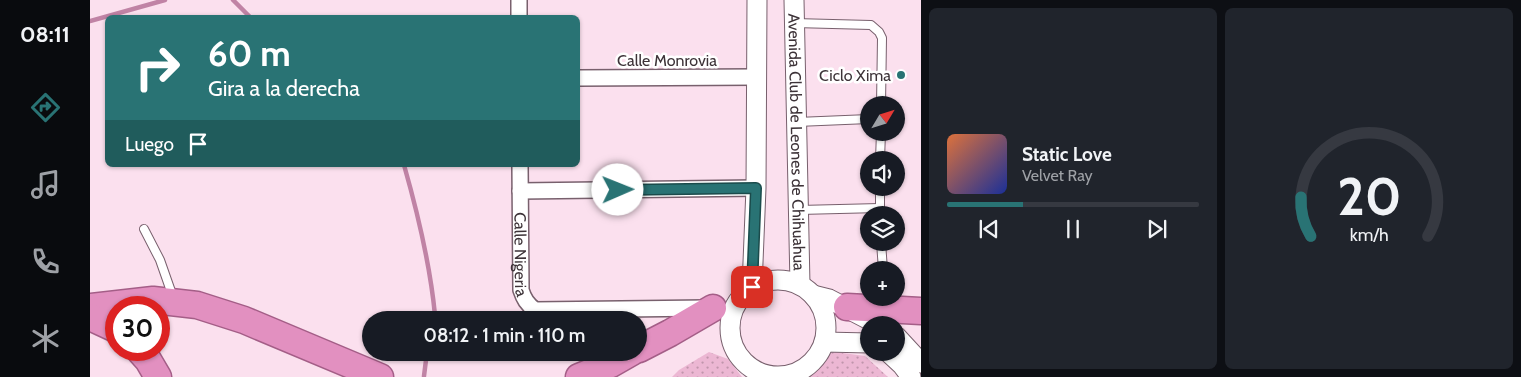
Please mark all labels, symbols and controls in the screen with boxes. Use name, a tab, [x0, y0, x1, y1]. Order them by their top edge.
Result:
street label: Avenida Club de Leones de Chihuahua	[784, 13, 809, 271]
text: 08:11	[20, 21, 70, 48]
text: 60 m	[208, 32, 291, 75]
icon: right	[125, 35, 190, 100]
street label: Calle Monrovia	[617, 51, 717, 70]
place label: Ciclo Xima	[819, 66, 891, 85]
marker: Ciclo Xima	[895, 69, 907, 81]
text: Gira a la derecha	[208, 75, 360, 102]
icon: directions	[28, 90, 63, 125]
north arrow	[860, 96, 905, 141]
map controls	[860, 96, 905, 361]
icon: arrive	[184, 130, 212, 158]
text: Luego	[125, 133, 174, 156]
text: Static Love	[1022, 143, 1112, 166]
button: sound	[860, 151, 905, 196]
position arrow	[591, 163, 643, 215]
text: 20	[1337, 165, 1401, 228]
text: Velvet Ray	[1022, 166, 1093, 185]
icon: music	[28, 167, 63, 202]
button: layers	[860, 206, 905, 251]
street label: Calle Nigeria	[510, 212, 532, 299]
icon: previous	[975, 215, 1003, 243]
icon: pause	[1059, 215, 1087, 243]
icon: next	[1143, 215, 1171, 243]
text: km/h	[1349, 224, 1389, 245]
icon: phone	[28, 244, 63, 279]
button: +	[860, 261, 905, 306]
pin	[731, 266, 773, 308]
icon: arrive	[738, 273, 766, 301]
speed limit sign: 30	[105, 296, 170, 361]
button: −	[860, 316, 905, 361]
icon: climate	[28, 321, 63, 356]
text: 08:12 · 1 min · 110 m	[424, 324, 585, 347]

